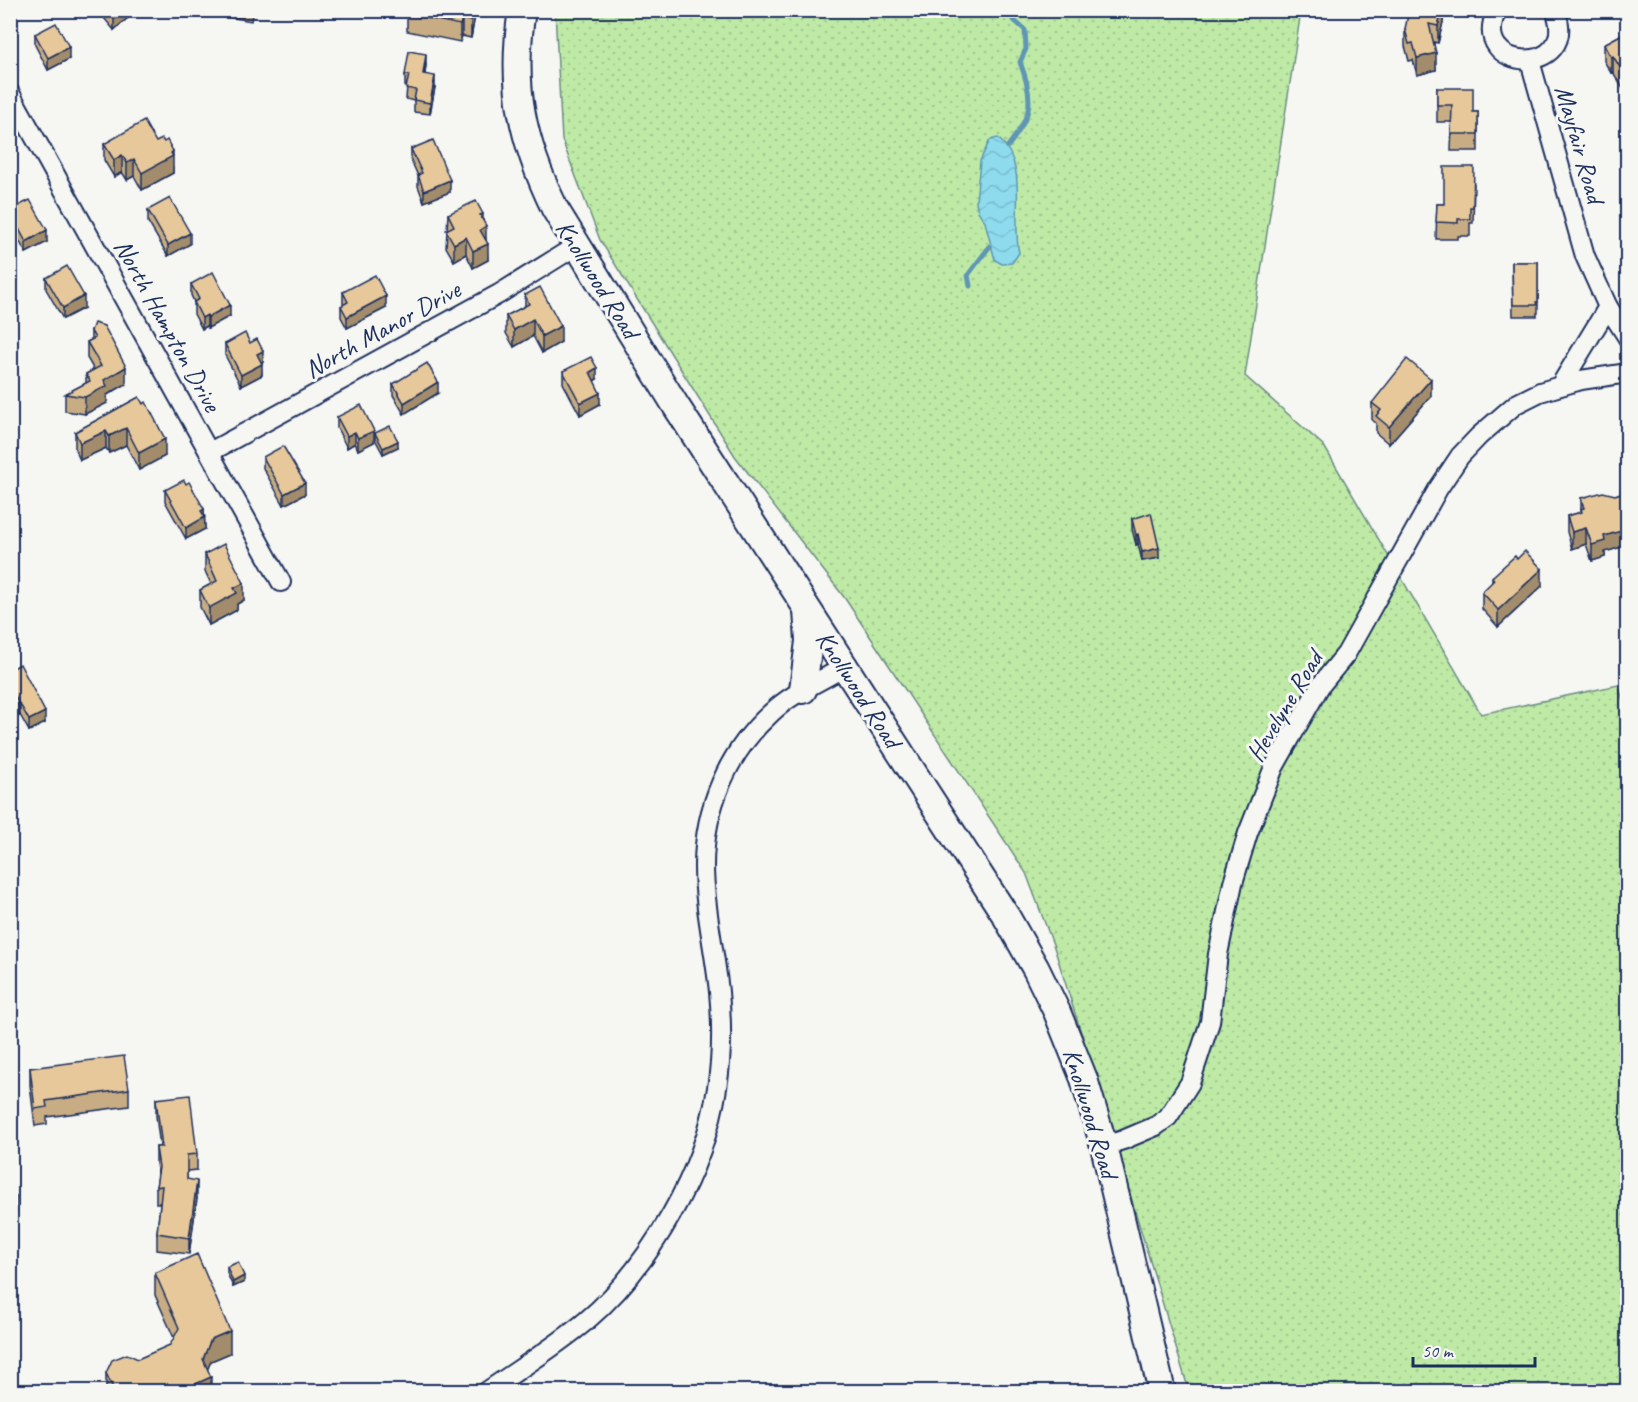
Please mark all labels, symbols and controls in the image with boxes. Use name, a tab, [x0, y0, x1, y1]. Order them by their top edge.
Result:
street label: Mayfair Road	[1547, 82, 1613, 210]
street label: Knollwood Road	[548, 214, 649, 348]
street label: North Hampton Drive	[106, 233, 229, 419]
street label: North Manor Drive	[299, 272, 467, 386]
street label: Knollwood Road	[808, 624, 911, 757]
street label: Hevelyne Road	[1239, 642, 1332, 768]
street label: Knollwood Road	[1055, 1045, 1127, 1185]
scale bar	[1413, 1330, 1534, 1368]
text: 50 m	[1422, 1340, 1455, 1362]

